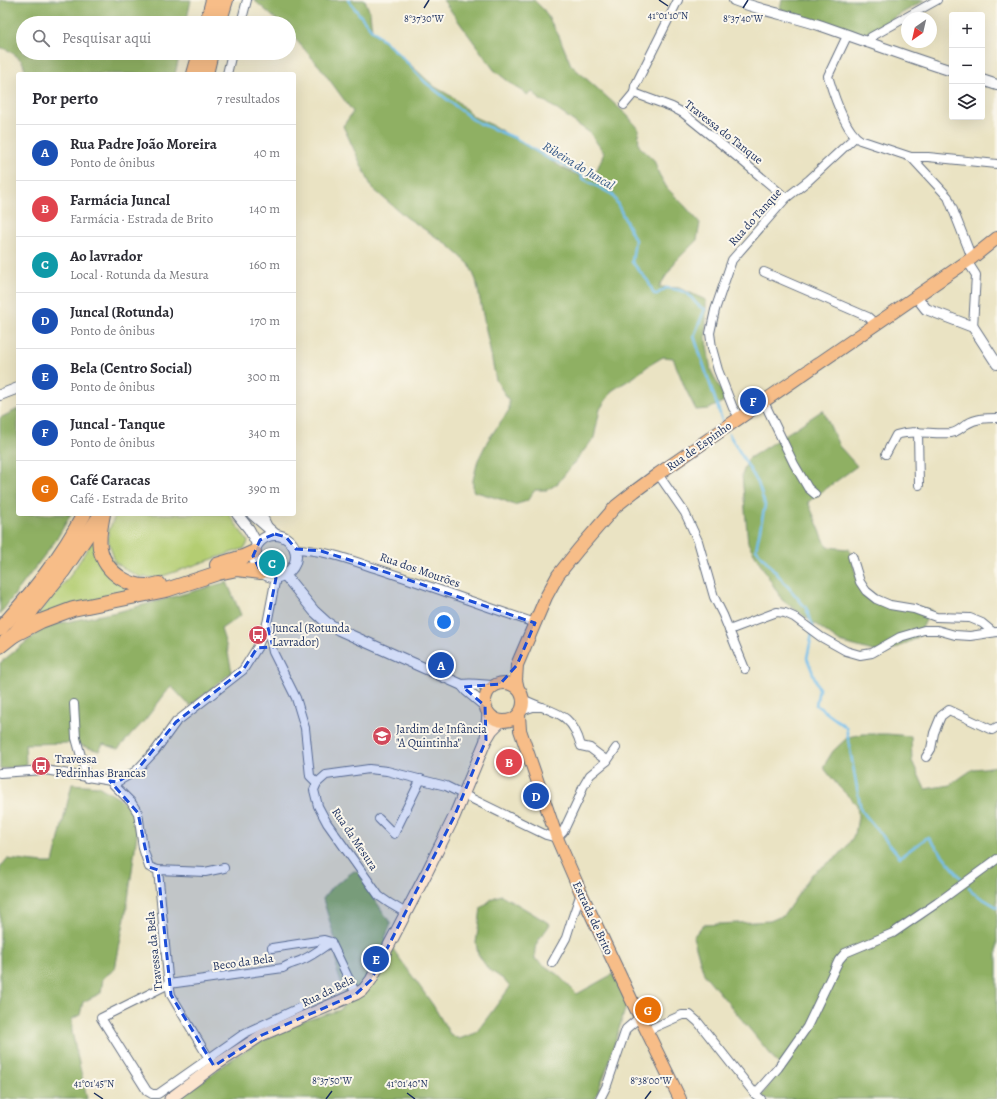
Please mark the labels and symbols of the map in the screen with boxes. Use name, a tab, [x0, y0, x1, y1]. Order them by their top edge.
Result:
text: 41°01'10"N	[648, 9, 688, 22]
text: 8°37'30"W	[404, 12, 445, 25]
text: 8°37'40"W	[723, 12, 764, 25]
north arrow	[901, 12, 937, 48]
street label: Travessa do Tanque	[682, 96, 766, 168]
water label: Ribeira do Juncal	[540, 137, 618, 194]
street label: Rua do Tanque	[725, 185, 785, 249]
pin: F	[740, 386, 766, 416]
street label: Rua de Espinho	[663, 418, 735, 474]
pin: C	[259, 548, 285, 578]
street label: Rua dos Mourões	[378, 549, 463, 591]
your location	[434, 612, 454, 632]
place label: Juncal (Rotunda Lavrador)	[272, 620, 350, 650]
bus stop icon: Juncal (Rotunda Lavrador)	[247, 624, 269, 646]
pin: A	[428, 650, 454, 680]
place label: Jardim de Infância "A Quintinha"	[396, 721, 487, 751]
school or university icon: Jardim de Infância "A Quintinha"	[371, 725, 393, 747]
pin: B	[496, 747, 522, 777]
place label: Travessa Pedrinhas Brancas	[55, 751, 146, 781]
bus stop icon: Travessa Pedrinhas Brancas	[30, 755, 52, 777]
pin: D	[523, 781, 549, 811]
street label: Rua da Mesura	[328, 804, 382, 874]
street label: Estrada de Brito	[569, 879, 617, 957]
street label: Travessa da Bela	[142, 910, 166, 991]
pin: E	[363, 944, 389, 974]
street label: Beco da Bela	[212, 950, 275, 974]
street label: Rua da Bela	[299, 971, 357, 1011]
pin: G	[635, 995, 661, 1025]
text: 8°37'50"W	[312, 1074, 353, 1087]
text: 8°38'00"W	[630, 1074, 672, 1087]
text: 41°01'45"N	[74, 1077, 114, 1090]
text: 41°01'40"N	[386, 1077, 428, 1090]

